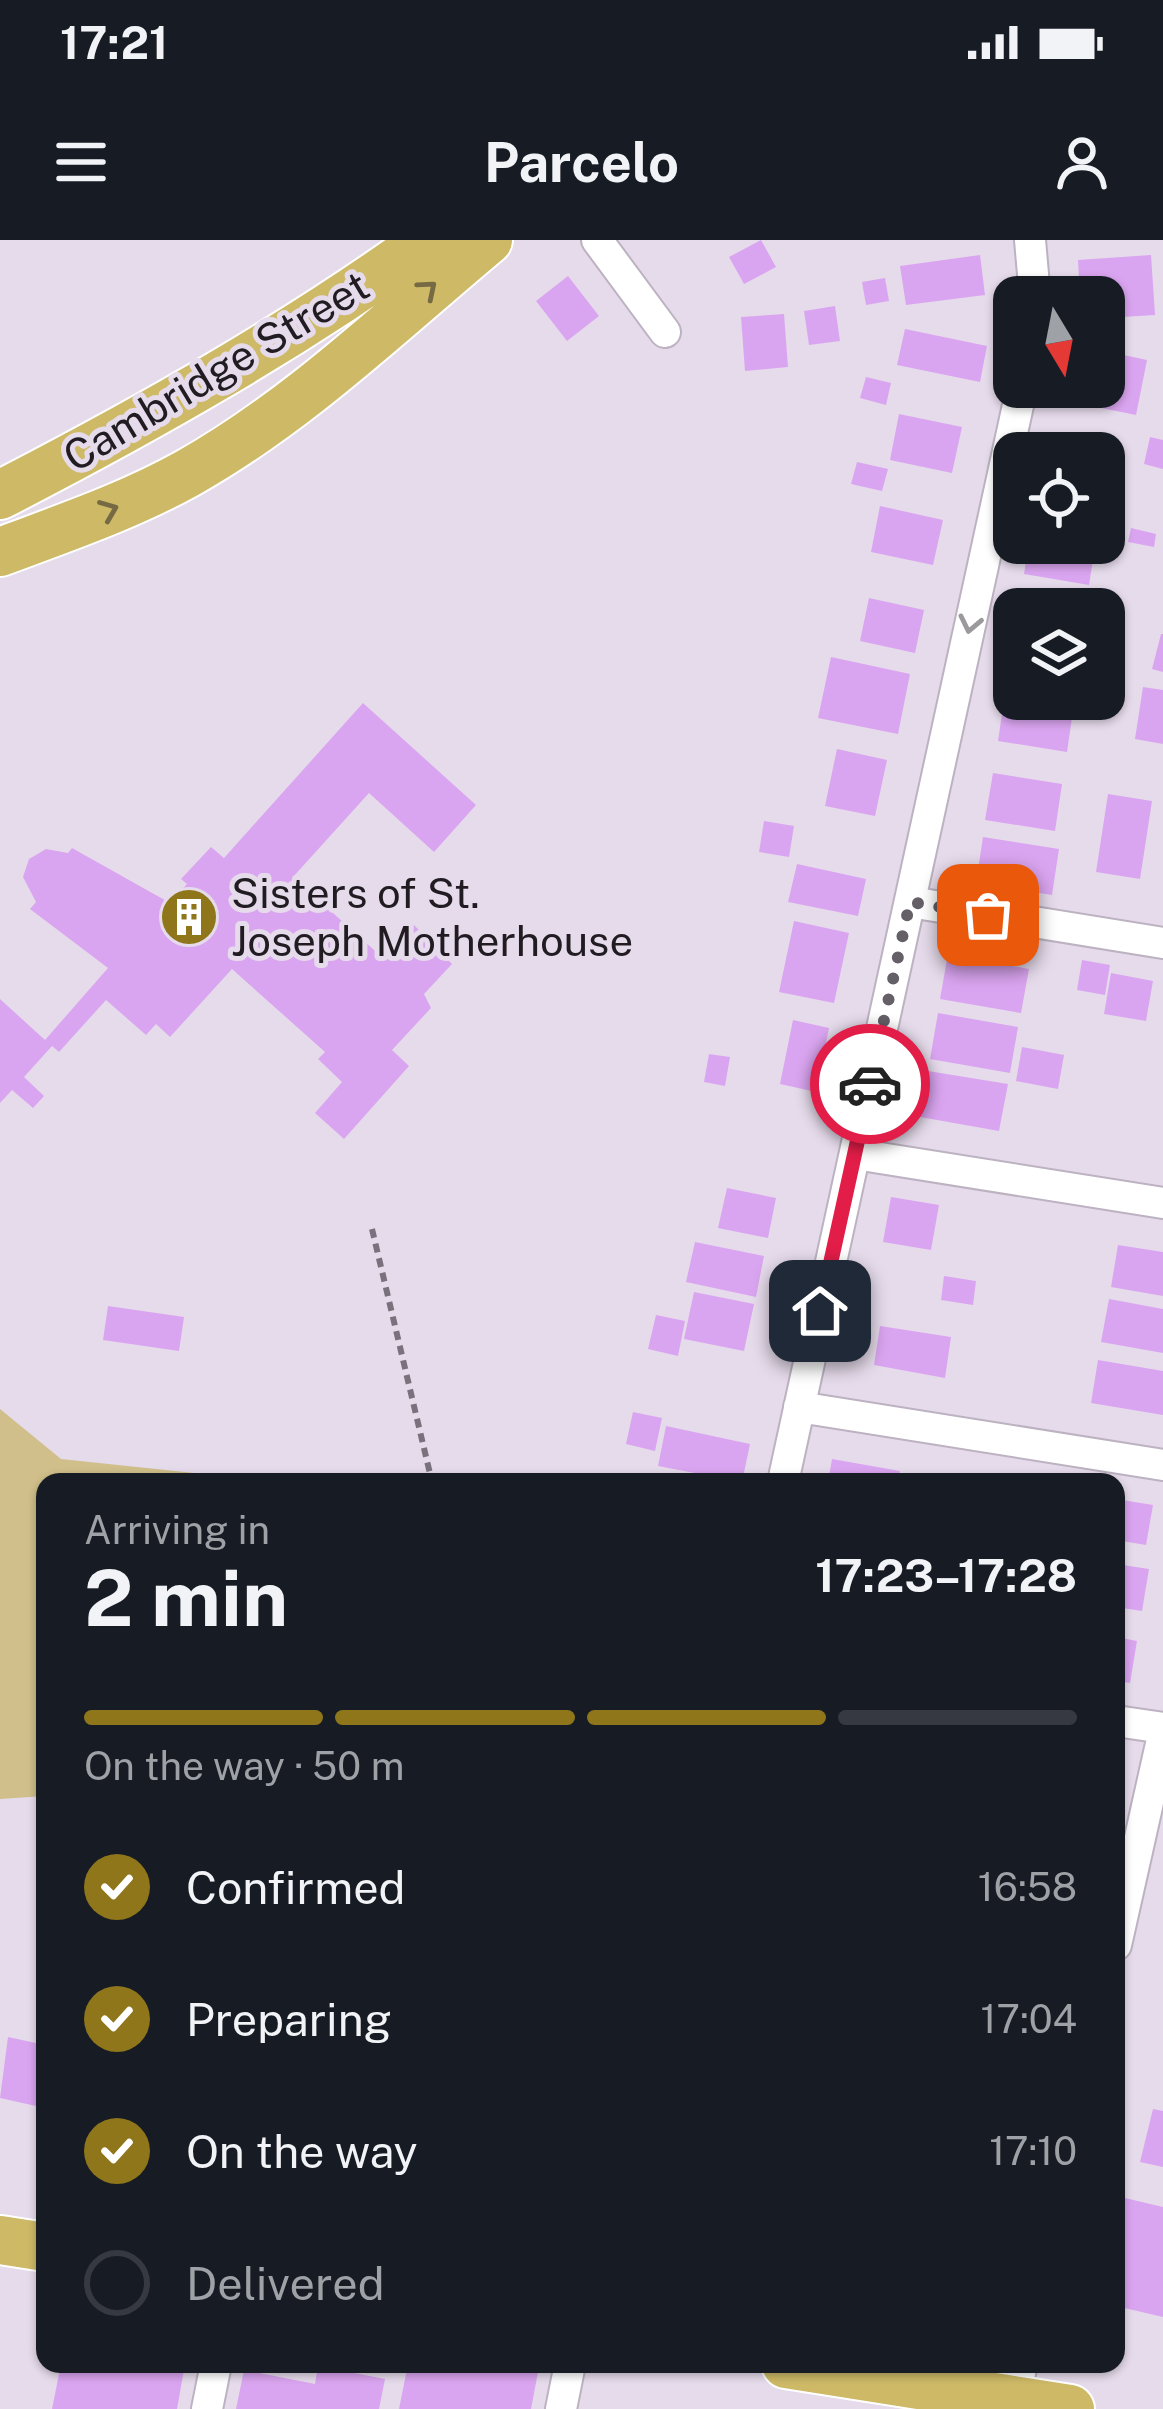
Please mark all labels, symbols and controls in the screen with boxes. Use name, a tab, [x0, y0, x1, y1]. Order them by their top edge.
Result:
text: 17:21	[60, 16, 168, 69]
icon: menu	[48, 129, 114, 195]
icon: person	[1049, 129, 1115, 195]
text: Parcelo	[484, 131, 679, 194]
street label: Cambridge Street	[54, 260, 377, 481]
north arrow	[993, 276, 1125, 408]
map controls	[993, 276, 1125, 720]
one-way arrow	[415, 282, 437, 304]
button: locate	[993, 432, 1125, 564]
one-way arrow	[98, 500, 119, 524]
button: layers	[993, 588, 1125, 720]
one-way arrow	[959, 614, 984, 634]
pin	[937, 864, 1039, 966]
place label: Sisters of St. Joseph Motherhouse	[231, 868, 633, 965]
icon: bag	[955, 882, 1021, 948]
building icon: Sisters of St. Joseph Motherhouse	[158, 886, 220, 948]
courier	[810, 1024, 930, 1144]
icon: car	[837, 1051, 903, 1117]
pin	[769, 1260, 871, 1362]
icon: home	[787, 1278, 853, 1344]
text: Arriving in	[84, 1507, 270, 1553]
text: 17:23–17:28	[815, 1549, 1077, 1602]
text: 2 min	[84, 1552, 288, 1644]
text: On the way · 50 m	[84, 1743, 404, 1789]
icon: check	[84, 1854, 150, 1920]
text: Confirmed	[186, 1861, 405, 1914]
text: 16:58	[978, 1864, 1077, 1910]
icon: check	[84, 1986, 150, 2052]
text: Preparing	[186, 1993, 392, 2046]
text: 17:04	[981, 1996, 1077, 2042]
icon: check	[84, 2118, 150, 2184]
text: On the way	[186, 2125, 418, 2178]
text: 17:10	[989, 2128, 1077, 2174]
text: Delivered	[186, 2257, 385, 2310]

